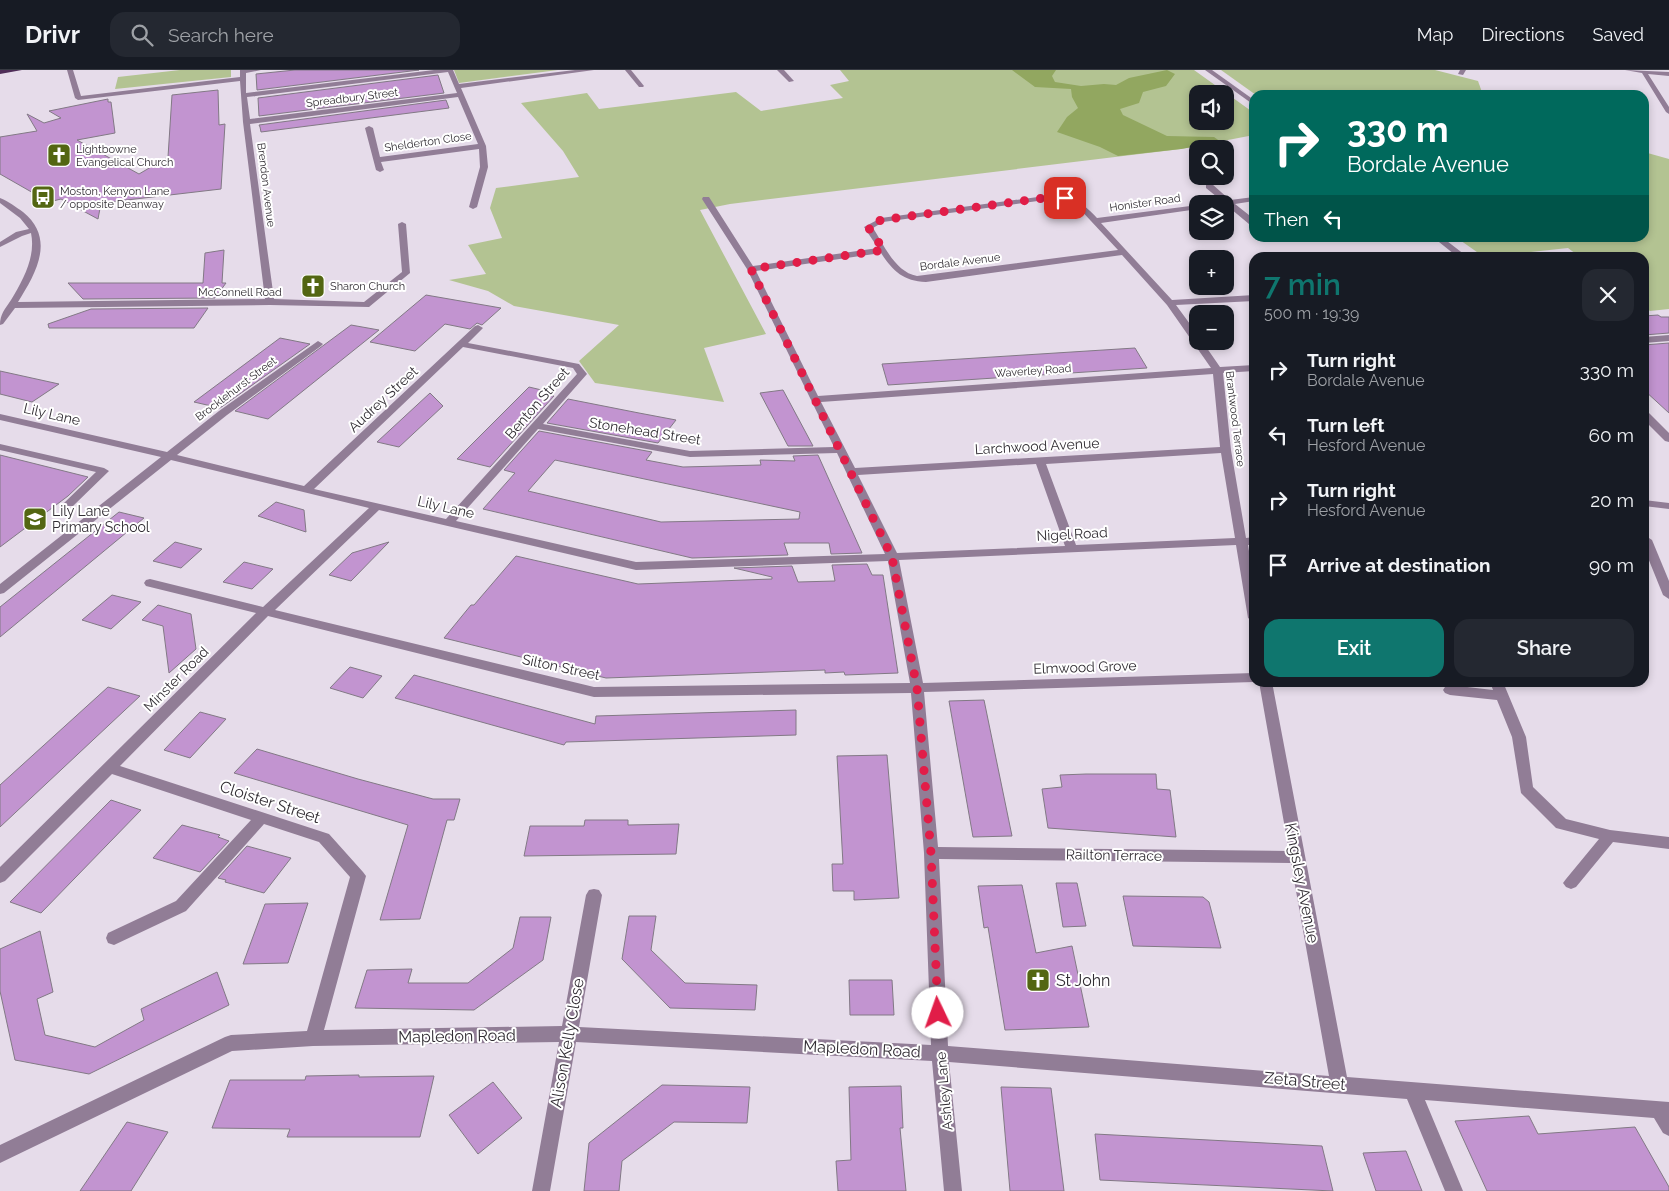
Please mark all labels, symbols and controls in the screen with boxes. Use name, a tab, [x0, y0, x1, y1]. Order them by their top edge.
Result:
search box	[110, 12, 460, 57]
text: Drivr	[25, 20, 80, 49]
icon: search	[128, 21, 156, 49]
text: Search here	[168, 24, 274, 46]
text: Map	[1417, 24, 1453, 45]
text: Directions	[1481, 24, 1565, 45]
text: Saved	[1593, 24, 1644, 45]
map controls	[1189, 85, 1234, 350]
button: sound	[1189, 85, 1234, 130]
street label: Spreadbury Street	[305, 86, 399, 110]
text: 330 m	[1347, 109, 1449, 150]
icon: right	[1264, 110, 1329, 175]
street label: Shelderton Close	[384, 129, 473, 155]
button: search	[1189, 140, 1234, 185]
church icon: Lightbowne Evangelical Church	[46, 142, 72, 168]
street label: Brendon Avenue	[254, 142, 278, 228]
place label: Lightbowne Evangelical Church	[76, 143, 173, 169]
text: Bordale Avenue	[1347, 151, 1509, 177]
pin	[1044, 177, 1086, 219]
bus stop icon: Moston, Kenyon Lane / opposite Deanway	[30, 184, 56, 210]
icon: arrive	[1051, 184, 1079, 212]
place label: Moston, Kenyon Lane / opposite Deanway	[60, 185, 170, 211]
street label: Honister Road	[1109, 192, 1181, 214]
button: layers	[1189, 195, 1234, 240]
icon: left	[1319, 205, 1347, 233]
text: Then	[1264, 208, 1309, 230]
button: +	[1189, 250, 1234, 295]
street label: Bordale Avenue	[919, 251, 1001, 273]
text: 7 min	[1264, 267, 1341, 302]
button: close	[1582, 269, 1634, 321]
church icon: Sharon Church	[300, 273, 326, 299]
place label: Sharon Church	[330, 280, 405, 293]
street label: McConnell Road	[198, 286, 282, 299]
text: 500 m · 19:39	[1264, 304, 1359, 323]
button: −	[1189, 305, 1234, 350]
text: Turn right	[1307, 349, 1396, 371]
street label: Brocklehurst Street	[193, 354, 279, 424]
icon: right	[1264, 356, 1292, 384]
text: 330 m	[1580, 359, 1634, 381]
street label: Waverley Road	[994, 362, 1072, 380]
street label: Audrey Street	[345, 363, 421, 435]
street label: Benton Street	[502, 364, 572, 442]
street label: Brantwood Terrace	[1223, 370, 1247, 468]
text: Bordale Avenue	[1307, 371, 1425, 390]
street label: Lily Lane	[22, 400, 82, 428]
street label: Stonehead Street	[588, 414, 702, 448]
text: Turn left	[1307, 414, 1384, 436]
icon: left	[1264, 421, 1292, 449]
text: 60 m	[1589, 424, 1634, 446]
street label: Larchwood Avenue	[974, 435, 1100, 457]
text: Hesford Avenue	[1307, 436, 1425, 455]
text: Turn right	[1307, 479, 1396, 501]
icon: right	[1264, 486, 1292, 514]
text: 20 m	[1590, 489, 1634, 511]
street label: Lily Lane	[416, 493, 476, 521]
text: Hesford Avenue	[1307, 501, 1425, 520]
place label: Lily Lane Primary School	[52, 503, 150, 535]
school or university icon: Lily Lane Primary School	[22, 506, 48, 532]
street label: Nigel Road	[1036, 524, 1108, 544]
icon: arrive	[1264, 551, 1292, 579]
text: Arrive at destination	[1307, 554, 1491, 576]
text: 90 m	[1589, 554, 1634, 576]
button: Exit	[1264, 619, 1444, 677]
button: Share	[1454, 619, 1634, 677]
street label: Minster Road	[140, 643, 212, 715]
street label: Silton Street	[521, 651, 601, 683]
street label: Elmwood Grove	[1033, 657, 1137, 677]
street label: Cloister Street	[217, 777, 323, 827]
street label: Kingsley Avenue	[1281, 821, 1323, 945]
street label: Railton Terrace	[1066, 846, 1162, 864]
church icon: St John	[1025, 967, 1051, 993]
place label: St John	[1056, 971, 1110, 990]
street label: Alison Kelly Close	[546, 977, 588, 1109]
position arrow	[911, 986, 963, 1038]
street label: Mapledon Road	[398, 1025, 516, 1047]
street label: Mapledon Road	[803, 1036, 921, 1062]
street label: Ashley Lane	[933, 1051, 955, 1131]
street label: Zeta Street	[1263, 1068, 1347, 1094]

